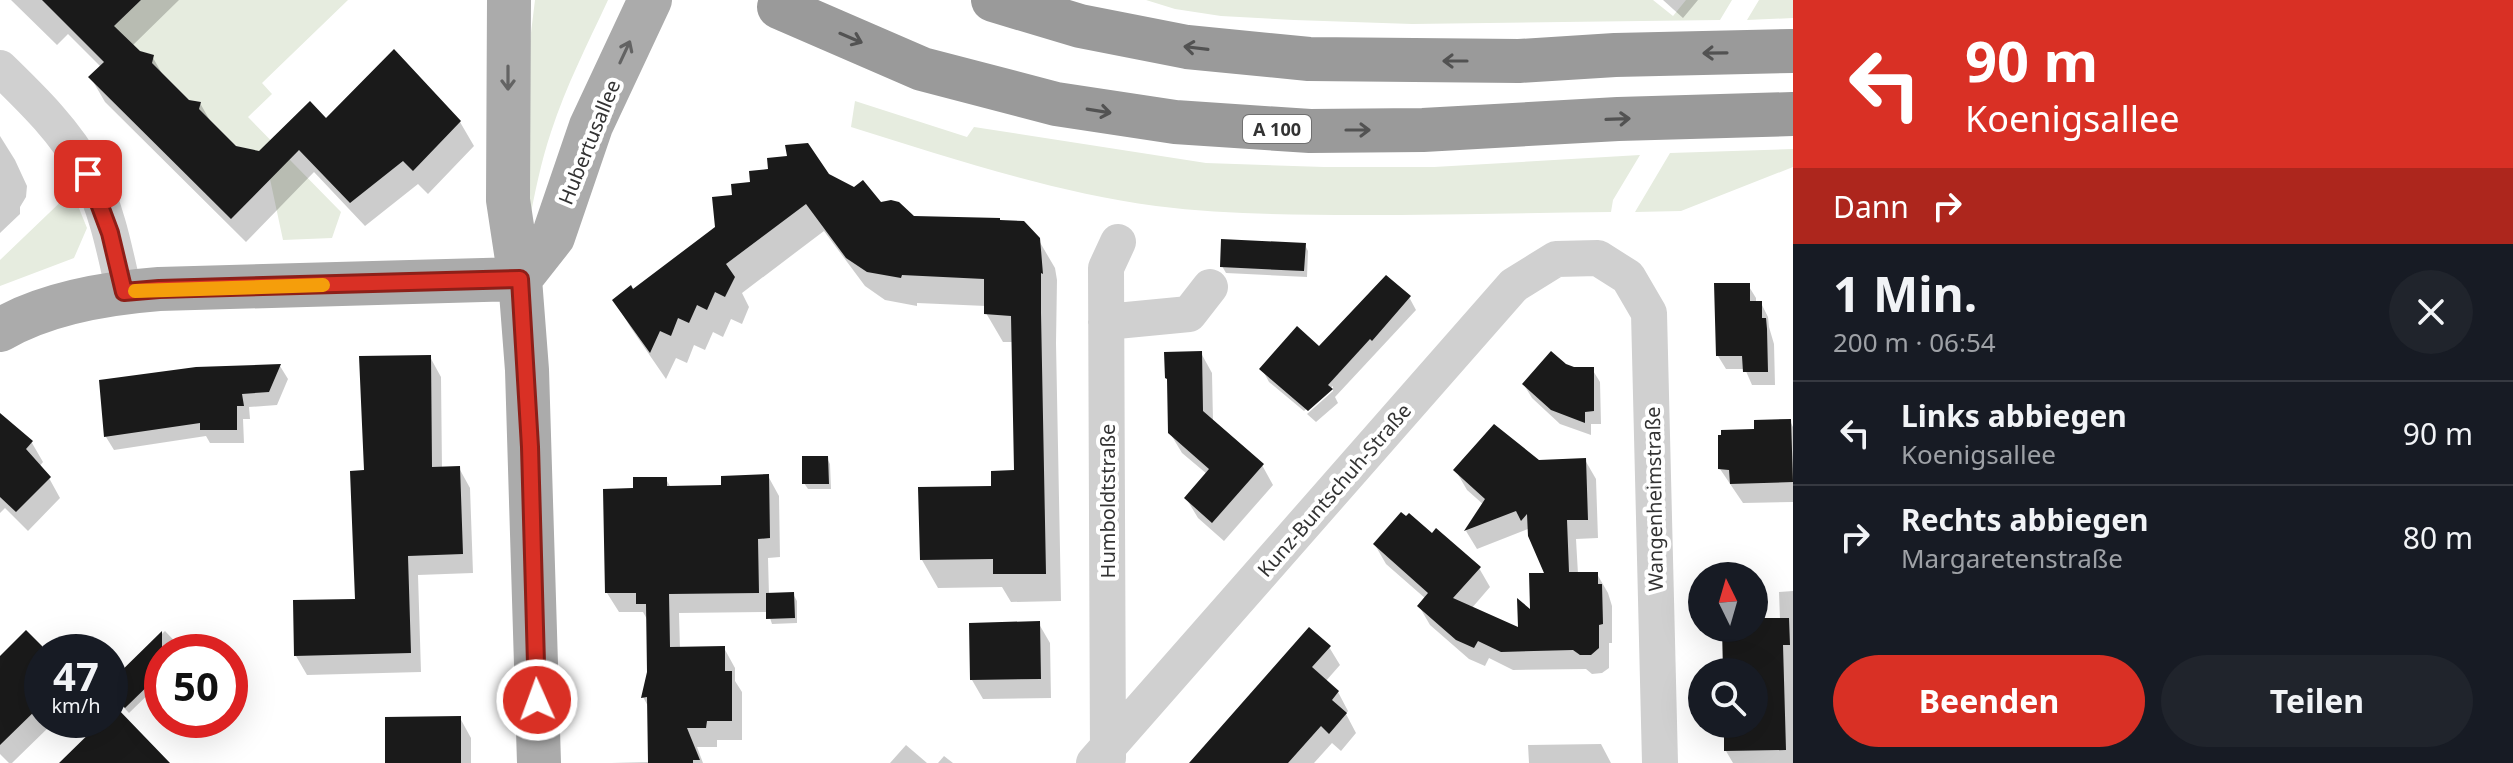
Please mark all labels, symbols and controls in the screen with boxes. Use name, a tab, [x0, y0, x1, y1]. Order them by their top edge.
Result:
text: 90 m	[1965, 22, 2098, 98]
one-way arrow	[838, 31, 863, 46]
icon: left	[1833, 32, 1937, 136]
one-way arrow	[619, 40, 634, 65]
one-way arrow	[1183, 40, 1210, 55]
one-way arrow	[1702, 45, 1729, 61]
one-way arrow	[1442, 53, 1469, 69]
one-way arrow	[500, 64, 516, 91]
street label: Hubertusallee	[552, 76, 626, 208]
text: Koenigsallee	[1965, 94, 2180, 143]
one-way arrow	[1086, 104, 1111, 119]
one-way arrow	[1604, 112, 1631, 127]
road number: A 100	[1243, 115, 1311, 143]
one-way arrow	[1344, 122, 1371, 138]
pin	[54, 140, 122, 208]
icon: arrive	[66, 152, 110, 196]
icon: right	[1925, 184, 1969, 228]
text: Dann	[1833, 186, 1909, 227]
text: 1 Min.	[1833, 261, 1977, 326]
button: close	[2389, 270, 2473, 354]
text: 200 m · 06:54	[1833, 324, 1996, 360]
text: Links abbiegen	[1901, 395, 2127, 436]
street label: Kunz-Buntschuh-Straße	[1251, 397, 1417, 583]
street label: Wangenheimstraße	[1639, 406, 1669, 592]
icon: left	[1833, 411, 1877, 455]
text: 90 m	[2403, 413, 2473, 454]
street label: Humboldtstraße	[1094, 424, 1121, 578]
text: Koenigsallee	[1901, 436, 2056, 472]
text: Rechts abbiegen	[1901, 499, 2149, 540]
icon: right	[1833, 515, 1877, 559]
text: 80 m	[2403, 517, 2473, 558]
text: Margaretenstraße	[1901, 540, 2123, 576]
north arrow	[1688, 562, 1768, 642]
map controls	[1688, 562, 1768, 738]
speed limit sign: 50	[144, 634, 248, 738]
text: 47	[53, 648, 99, 703]
button: Beenden	[1833, 655, 2145, 747]
button: Teilen	[2161, 655, 2473, 747]
position arrow	[495, 658, 579, 742]
button: search	[1688, 658, 1768, 738]
text: km/h	[51, 692, 101, 719]

